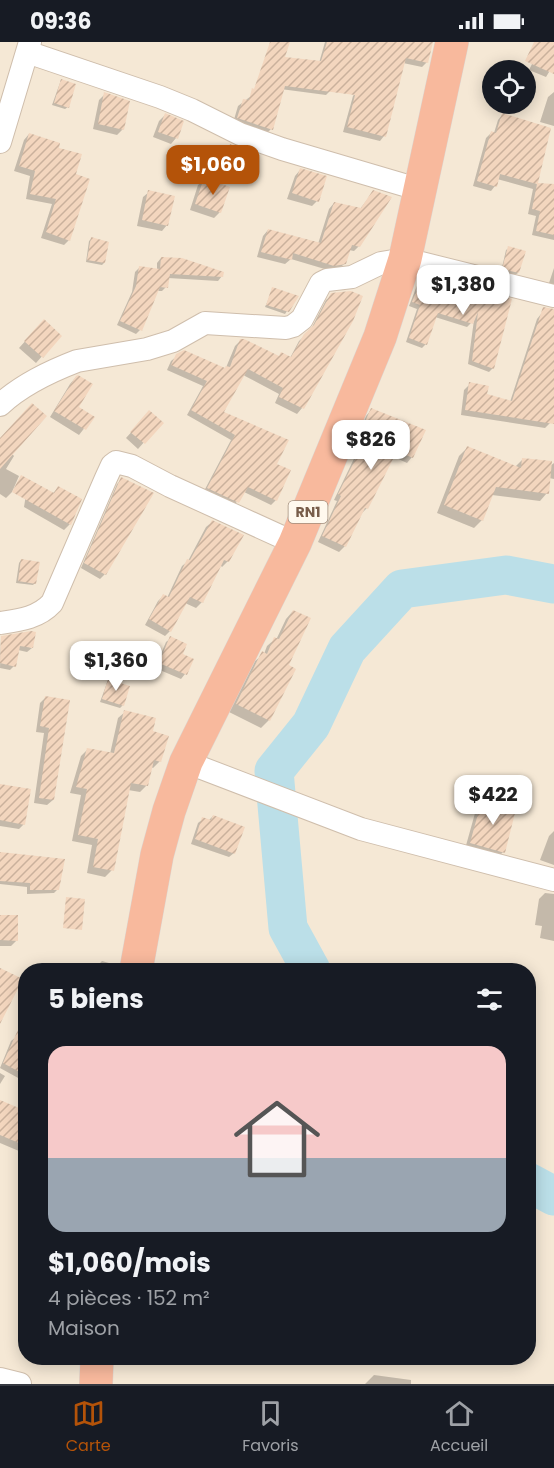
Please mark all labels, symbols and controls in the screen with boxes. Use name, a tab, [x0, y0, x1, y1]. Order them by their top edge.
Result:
text: 09:36	[30, 6, 91, 37]
map controls	[482, 60, 536, 114]
button: locate	[482, 60, 536, 114]
pin: $1,060	[164, 145, 262, 196]
text: $1,060	[180, 150, 246, 178]
pin: $1,380	[414, 265, 512, 316]
text: $1,380	[431, 270, 495, 298]
pin: $826	[335, 420, 407, 471]
text: $826	[346, 425, 396, 453]
road number: RN1	[288, 501, 328, 523]
pin: $1,360	[67, 641, 165, 692]
text: $1,360	[84, 646, 148, 674]
pin: $422	[457, 775, 529, 826]
text: $422	[468, 780, 518, 808]
text: 5 biens	[48, 981, 144, 1017]
icon: filters	[473, 983, 506, 1016]
icon: home	[223, 1085, 331, 1193]
text: $1,060/mois	[48, 1245, 211, 1281]
text: 4 pièces · 152 m²	[48, 1284, 210, 1312]
text: Maison	[48, 1314, 120, 1342]
tab: Carte	[66, 1397, 111, 1458]
tab: Favoris	[242, 1397, 299, 1458]
tab: Accueil	[430, 1397, 488, 1458]

